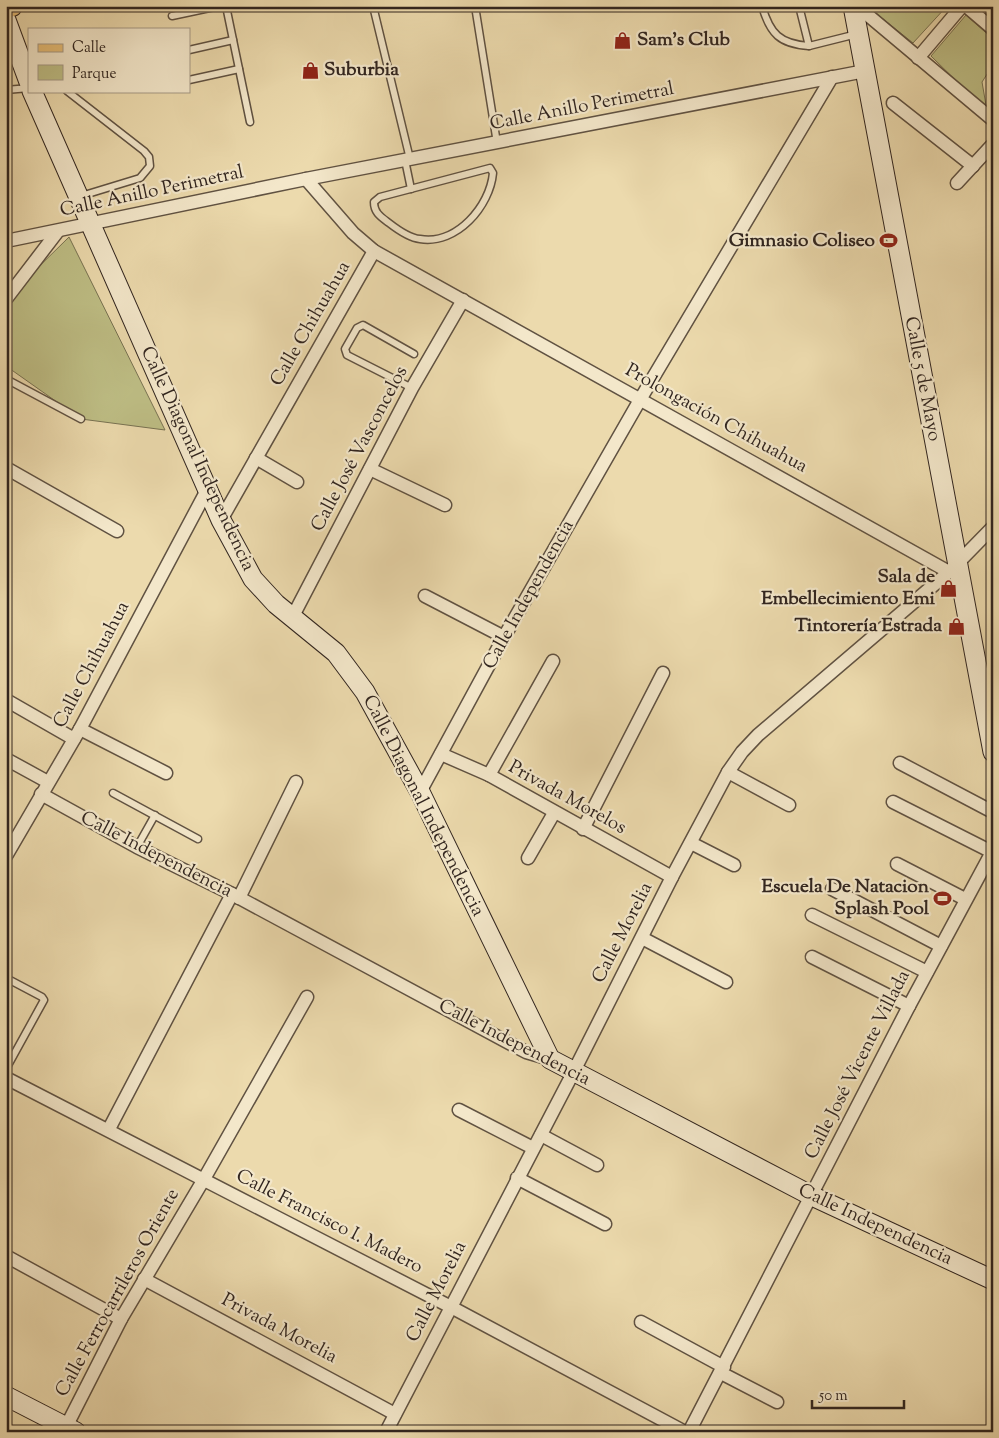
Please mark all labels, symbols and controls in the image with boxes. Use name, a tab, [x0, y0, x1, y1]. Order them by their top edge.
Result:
place label: Sam's Club	[637, 27, 730, 54]
legend	[28, 28, 190, 92]
shop icon: Sam's Club	[613, 30, 633, 50]
text: Calle	[72, 38, 106, 59]
place label: Suburbia	[324, 57, 399, 84]
shop icon: Suburbia	[300, 60, 320, 80]
text: Parque	[72, 64, 116, 85]
street label: Calle Anillo Perimetral	[488, 76, 676, 138]
street label: Calle Anillo Perimetral	[58, 159, 246, 225]
place label: Gimnasio Coliseo	[729, 228, 876, 255]
sports icon: Gimnasio Coliseo	[879, 231, 899, 251]
street label: Calle Chihuahua	[264, 256, 358, 392]
street label: Calle 5 de Mayo	[897, 314, 947, 444]
street label: Calle Diagonal Independencia	[133, 342, 261, 576]
street label: Prolongación Chihuahua	[620, 358, 812, 481]
street label: Calle José Vasconcelos	[305, 361, 415, 537]
street label: Calle Independencia	[477, 515, 581, 675]
place label: Sala de Embellecimiento Emi	[761, 564, 936, 613]
shop icon: Sala de Embellecimiento Emi	[939, 578, 959, 598]
street label: Calle Chihuahua	[47, 596, 137, 733]
place label: Tintorería Estrada	[794, 613, 942, 640]
shop icon: Tintorería Estrada	[946, 616, 966, 636]
street label: Calle Diagonal Independencia	[355, 691, 491, 922]
street label: Privada Morelos	[503, 754, 631, 842]
street label: Calle Independencia	[75, 805, 237, 905]
place label: Escuela De Natacion Splash Pool	[762, 874, 930, 923]
street label: Calle Morelia	[586, 878, 660, 988]
sports icon: Escuela De Natacion Splash Pool	[933, 888, 953, 908]
street label: Calle José Vicente Villada	[799, 966, 918, 1164]
street label: Calle Independencia	[433, 993, 595, 1093]
street label: Calle Francisco I. Madero	[231, 1163, 427, 1281]
street label: Calle Independencia	[794, 1177, 957, 1273]
street label: Calle Ferrocarrileros Oriente	[49, 1184, 187, 1402]
street label: Calle Morelia	[400, 1237, 474, 1347]
street label: Privada Morelia	[216, 1287, 342, 1371]
scale bar	[812, 1378, 904, 1410]
text: 50 m	[818, 1386, 848, 1407]

